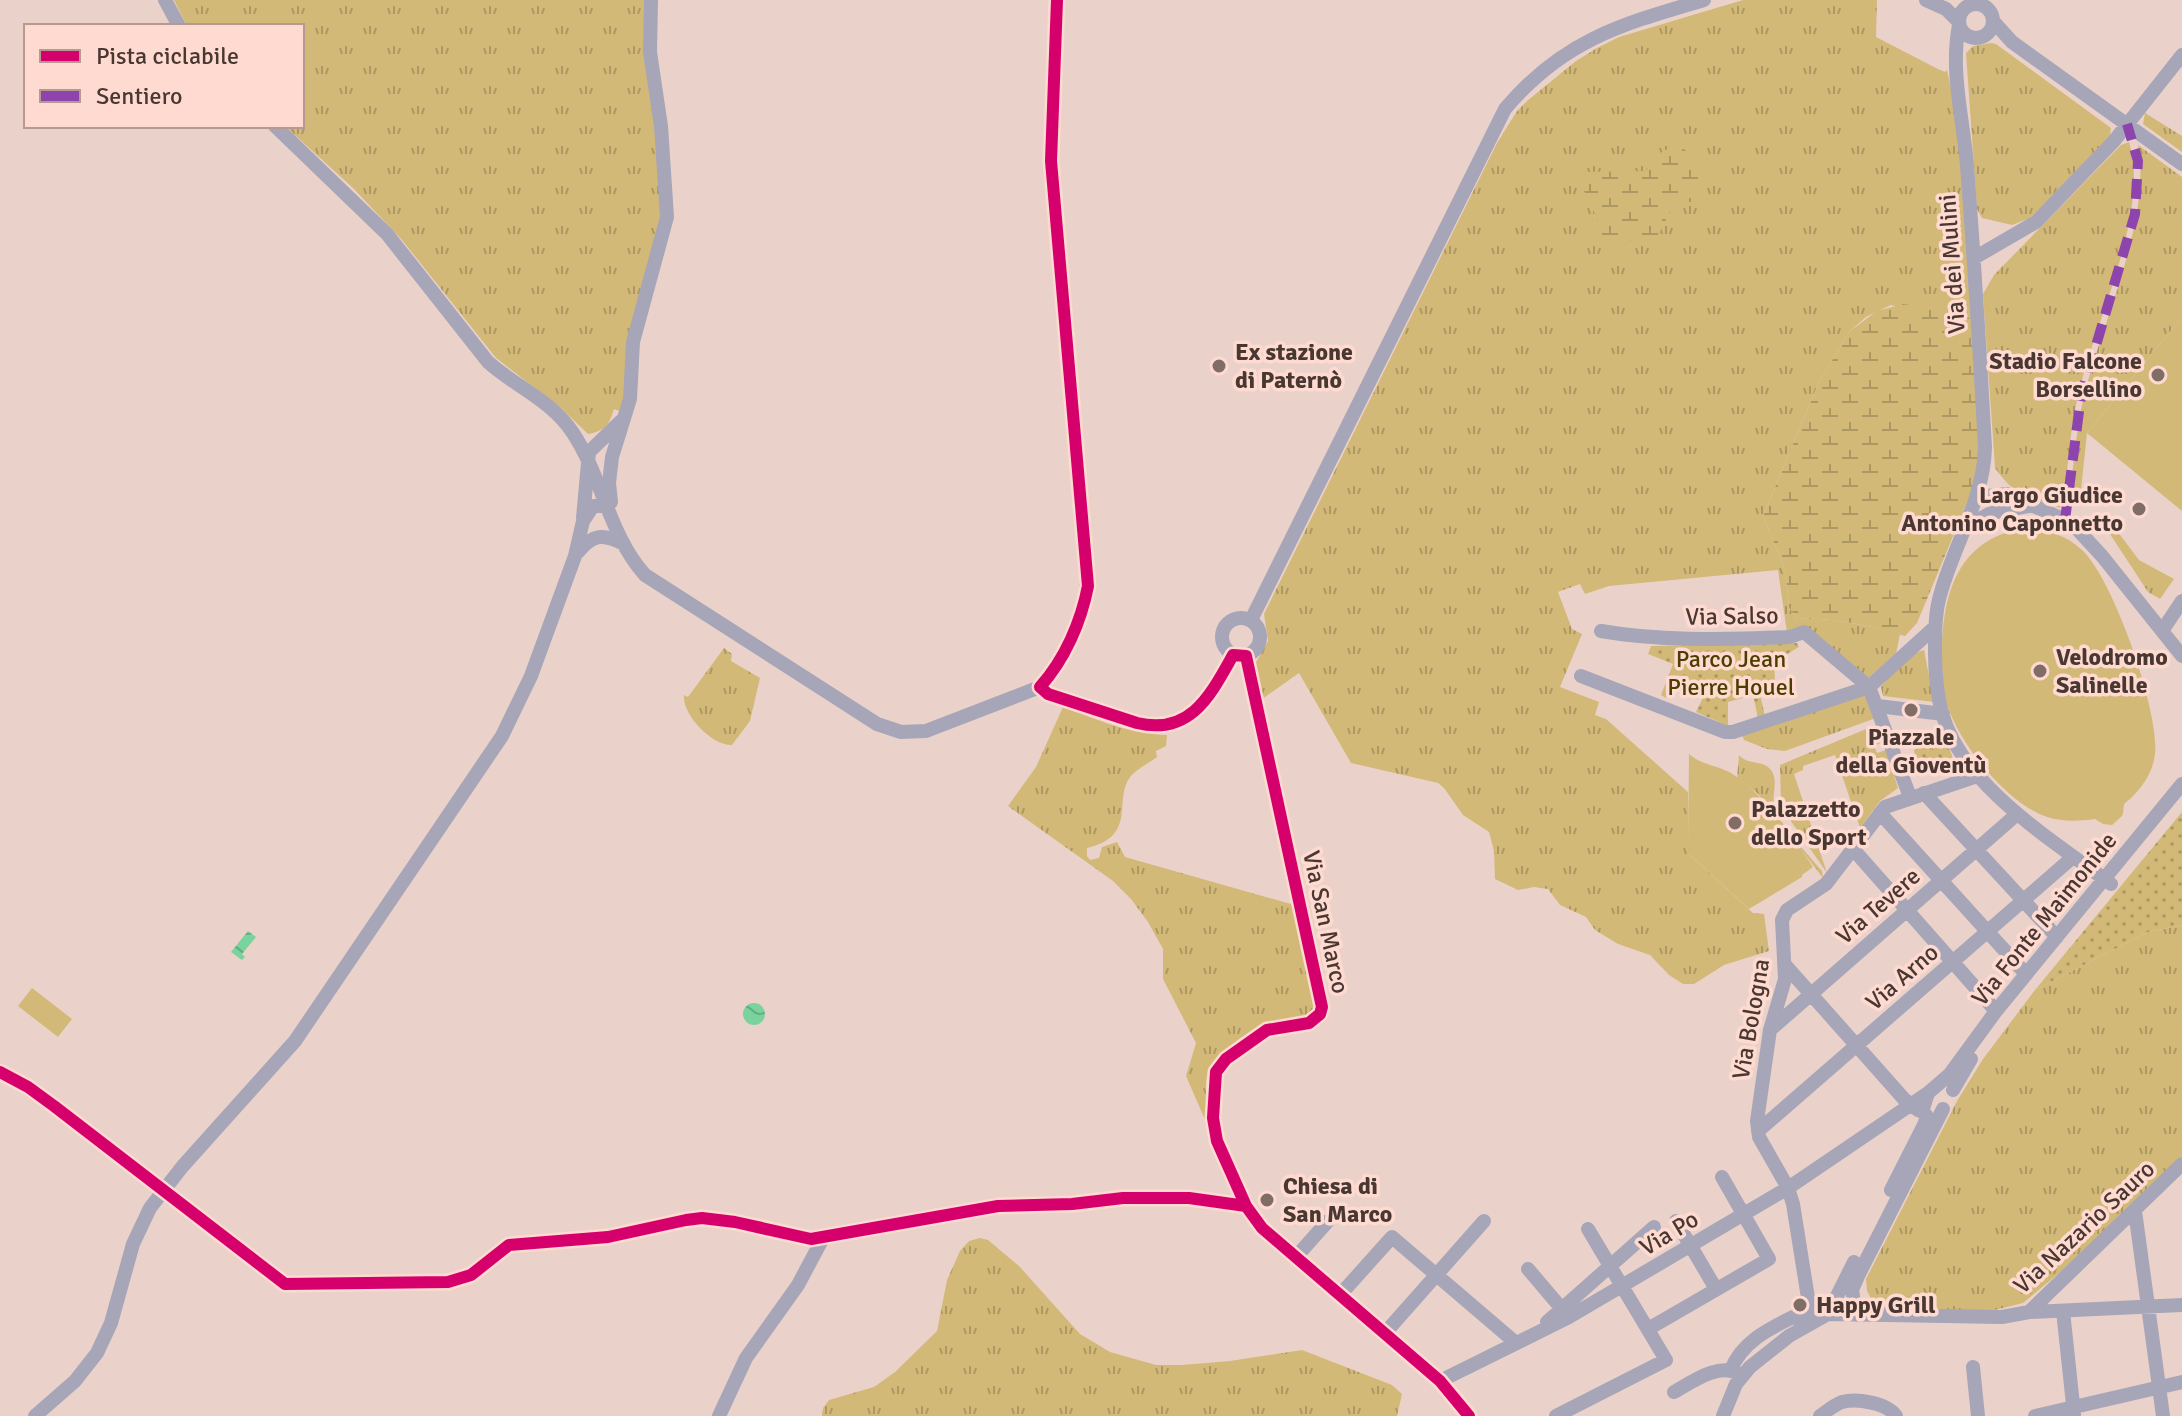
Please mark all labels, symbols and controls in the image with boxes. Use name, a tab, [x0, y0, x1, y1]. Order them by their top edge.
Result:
legend	[24, 24, 304, 128]
text: Pista ciclabile	[96, 41, 239, 71]
text: Sentiero	[96, 81, 182, 111]
street label: Via dei Mulini	[1932, 193, 1972, 335]
place label: Ex stazione di Paternò	[1235, 337, 1353, 395]
place label: Stadio Falcone Borsellino	[1989, 346, 2142, 404]
marker: Ex stazione di Paternò	[1210, 357, 1228, 375]
marker: Stadio Falcone Borsellino	[2149, 366, 2167, 384]
place label: Largo Giudice Antonino Caponnetto	[1901, 480, 2123, 538]
marker: Largo Giudice Antonino Caponnetto	[2130, 500, 2148, 518]
street label: Via Salso	[1685, 600, 1779, 632]
place label: Velodromo Salinelle	[2056, 642, 2168, 700]
park label: Parco Jean Pierre Houel	[1667, 644, 1795, 702]
marker: Velodromo Salinelle	[2031, 662, 2049, 680]
marker: Piazzale della Gioventù	[1902, 701, 1920, 719]
place label: Piazzale della Gioventù	[1835, 722, 1987, 780]
place label: Palazzetto dello Sport	[1751, 794, 1866, 852]
marker: Palazzetto dello Sport	[1726, 814, 1744, 832]
street label: Via Fonte Maimonide	[1965, 826, 2123, 1012]
street label: Via San Marco	[1296, 848, 1356, 996]
street label: Via Tevere	[1830, 861, 1926, 951]
street label: Via Arno	[1859, 937, 1945, 1017]
street label: Via Bologna	[1726, 956, 1776, 1082]
street label: Via Nazario Sauro	[2007, 1154, 2161, 1300]
place label: Chiesa di San Marco	[1283, 1171, 1392, 1229]
marker: Chiesa di San Marco	[1258, 1191, 1276, 1209]
street label: Via Po	[1634, 1204, 1704, 1262]
place label: Happy Grill	[1816, 1290, 1936, 1320]
marker: Happy Grill	[1791, 1296, 1809, 1314]

